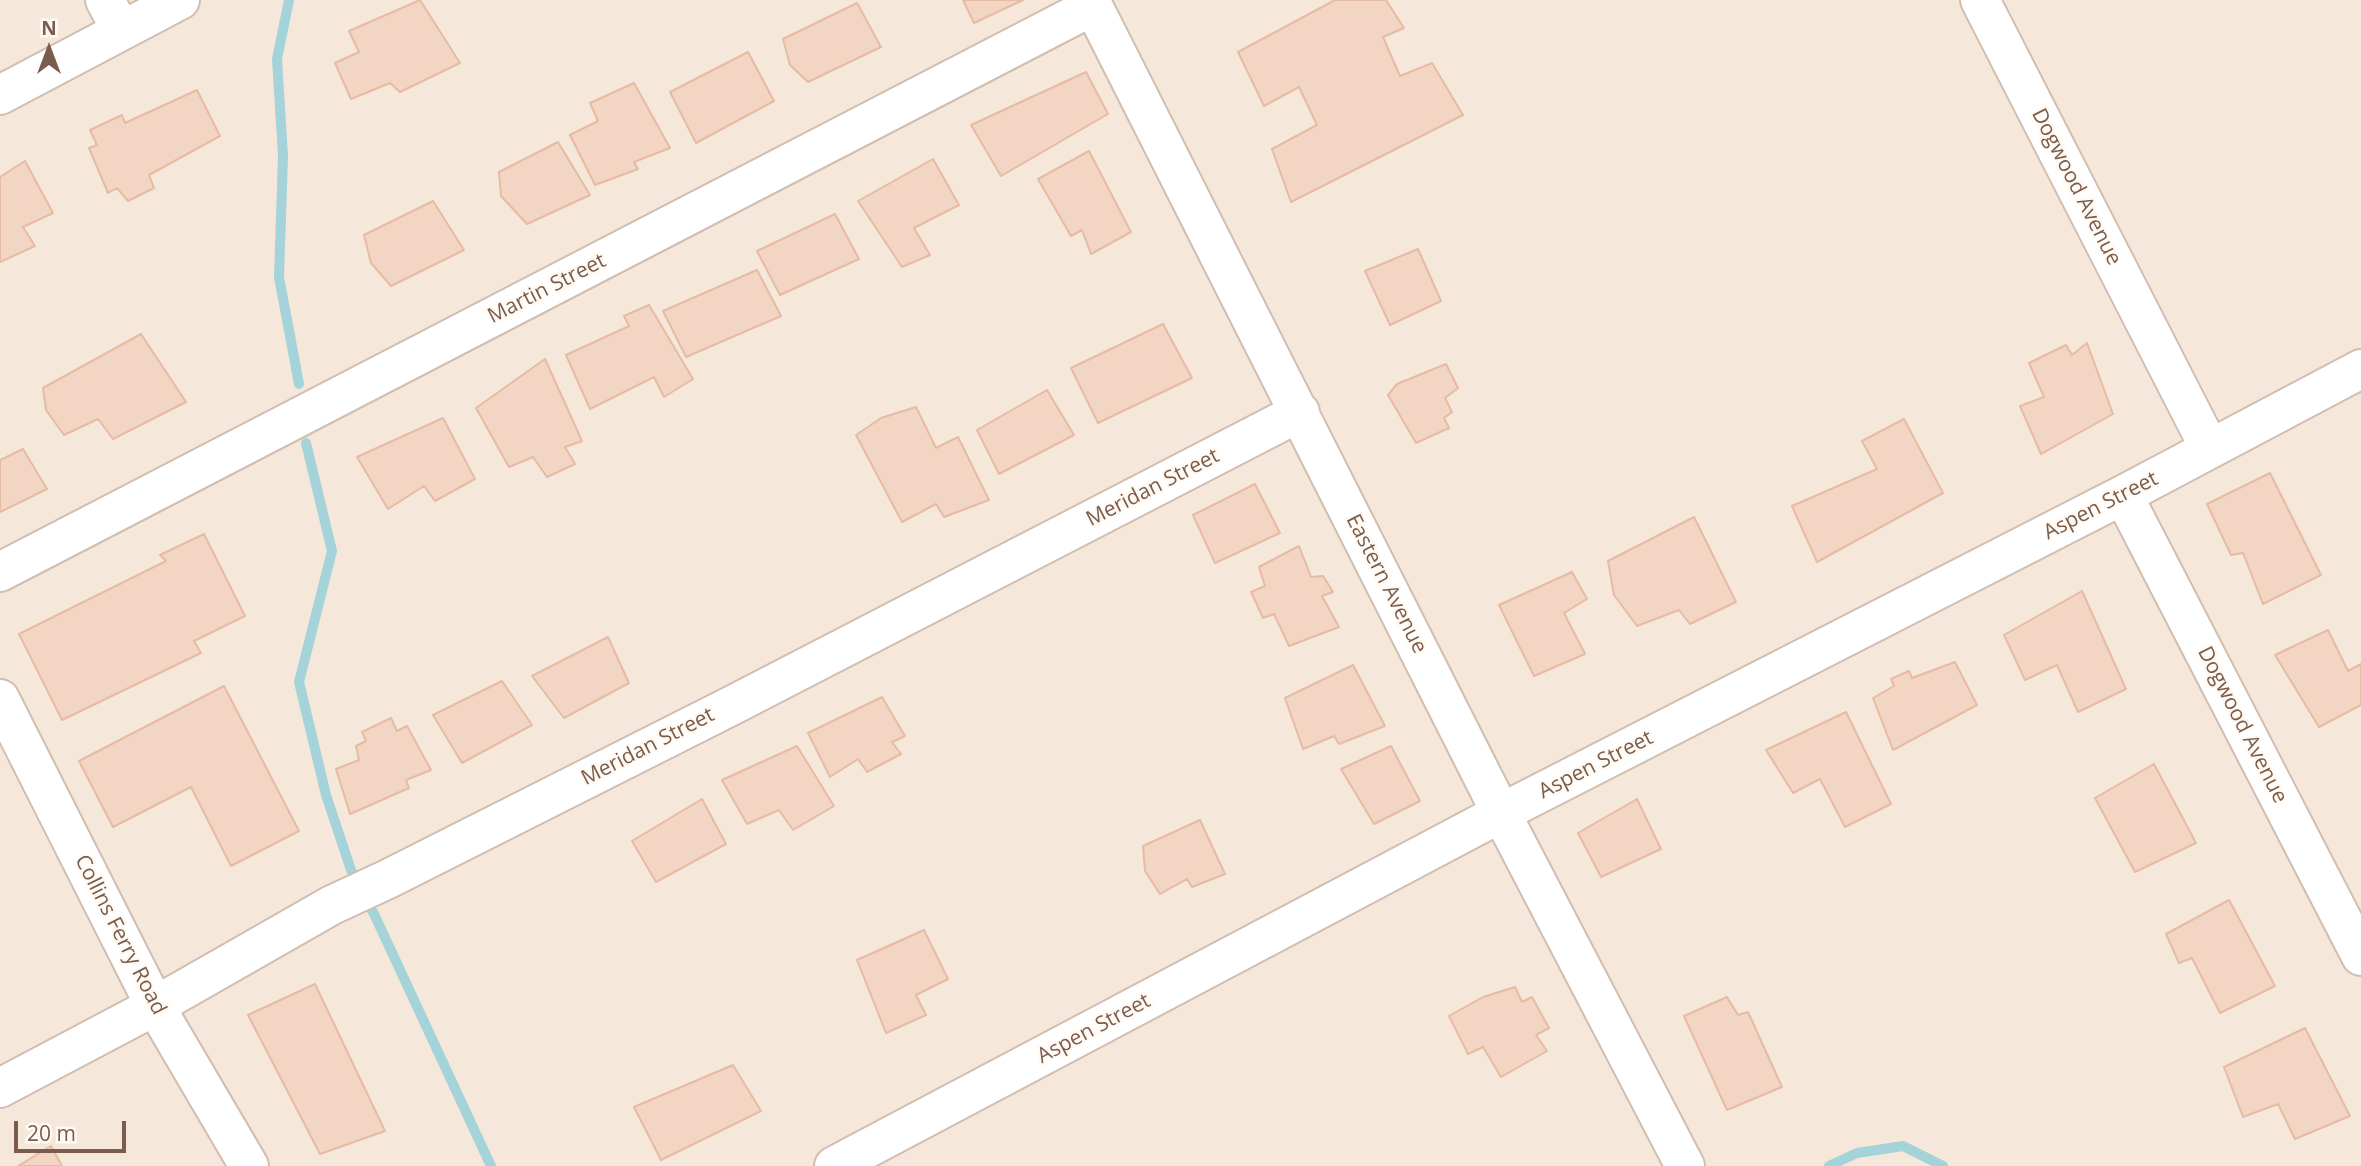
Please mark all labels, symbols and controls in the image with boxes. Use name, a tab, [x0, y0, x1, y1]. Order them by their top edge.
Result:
north arrow	[14, 14, 84, 84]
text: N	[41, 15, 57, 41]
street label: Dogwood Avenue	[2026, 105, 2126, 269]
street label: Martin Street	[484, 249, 610, 329]
street label: Meridan Street	[1082, 444, 1224, 532]
street label: Aspen Street	[2040, 466, 2162, 546]
street label: Eastern Avenue	[1340, 510, 1432, 658]
street label: Dogwood Avenue	[2192, 643, 2292, 807]
street label: Meridan Street	[577, 703, 719, 791]
street label: Aspen Street	[1535, 725, 1657, 805]
street label: Collins Ferry Road	[69, 851, 171, 1019]
street label: Aspen Street	[1033, 989, 1155, 1069]
scale bar	[18, 1106, 130, 1150]
text: 20 m	[27, 1119, 76, 1147]

